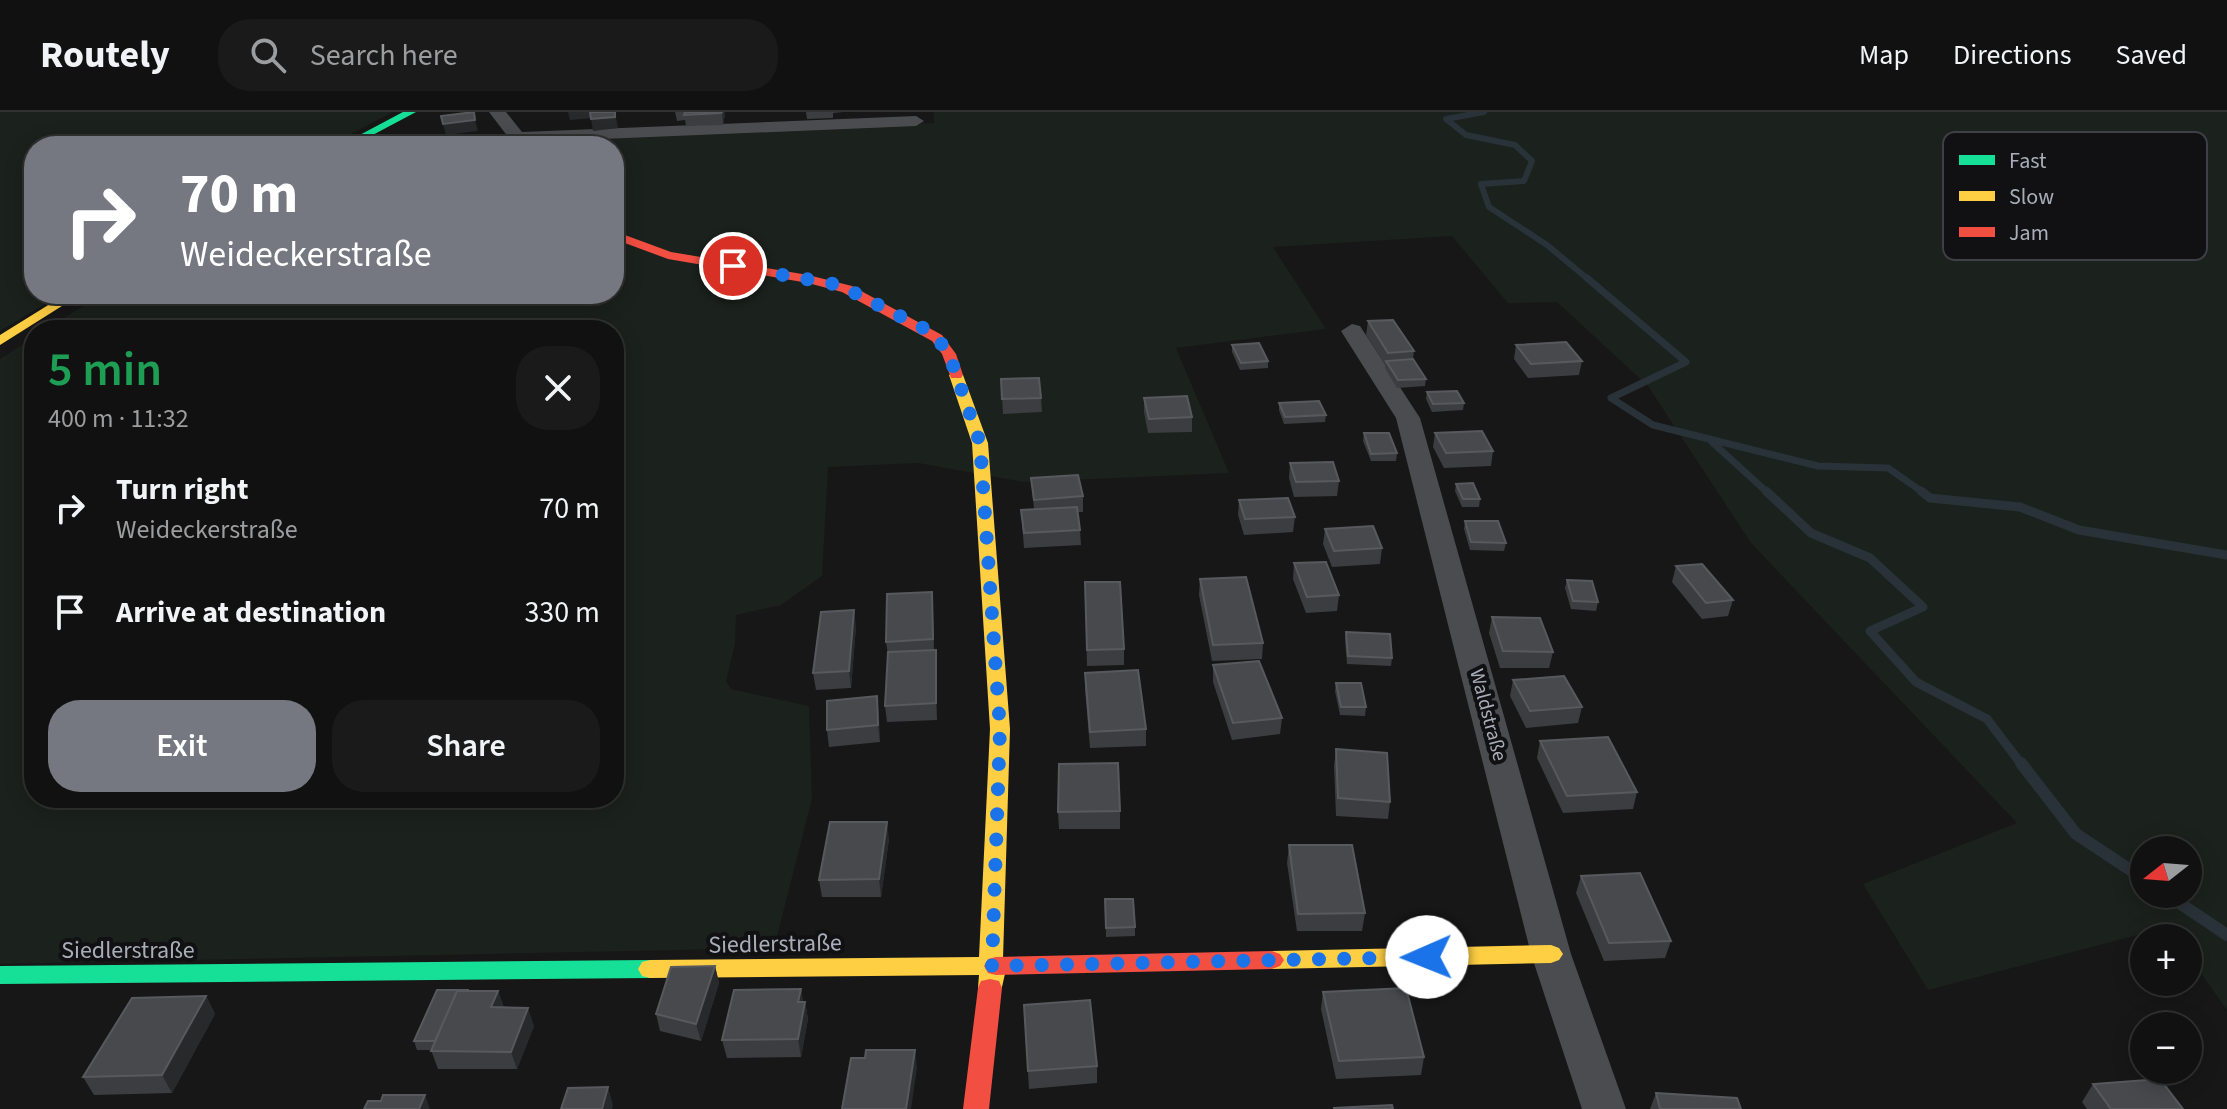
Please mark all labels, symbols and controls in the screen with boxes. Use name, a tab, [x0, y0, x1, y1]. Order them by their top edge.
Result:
search box	[218, 19, 778, 91]
text: Routely	[40, 28, 170, 82]
icon: search	[246, 33, 290, 77]
text: Search here	[310, 34, 458, 77]
text: Map	[1859, 35, 1909, 75]
text: Directions	[1953, 35, 2072, 75]
text: Saved	[2116, 35, 2187, 75]
legend	[1943, 132, 2207, 260]
text: Fast	[2009, 145, 2047, 177]
text: 70 m	[180, 155, 298, 234]
icon: right	[48, 168, 152, 272]
text: Slow	[2009, 181, 2054, 213]
text: Jam	[2009, 217, 2049, 249]
text: Weideckerstraße	[180, 229, 432, 280]
pin	[699, 232, 767, 300]
icon: arrive	[711, 244, 755, 288]
text: 5 min	[48, 336, 162, 404]
button: close	[516, 346, 600, 430]
text: 400 m · 11:32	[48, 400, 189, 437]
text: Turn right	[116, 468, 248, 511]
icon: right	[48, 486, 92, 530]
text: 70 m	[539, 487, 600, 530]
text: Weideckerstraße	[116, 511, 298, 548]
icon: arrive	[48, 590, 92, 634]
text: Arrive at destination	[116, 591, 386, 634]
text: 330 m	[524, 591, 600, 634]
street label: Waldstraße	[1462, 666, 1514, 764]
button: Exit	[48, 700, 316, 792]
button: Share	[332, 700, 600, 792]
north arrow	[2130, 836, 2202, 908]
map controls	[2130, 836, 2202, 1084]
position arrow	[1385, 915, 1469, 999]
button: +	[2130, 924, 2202, 996]
street label: Siedlerstraße	[708, 925, 842, 963]
street label: Siedlerstraße	[61, 933, 195, 968]
button: −	[2130, 1012, 2202, 1084]

